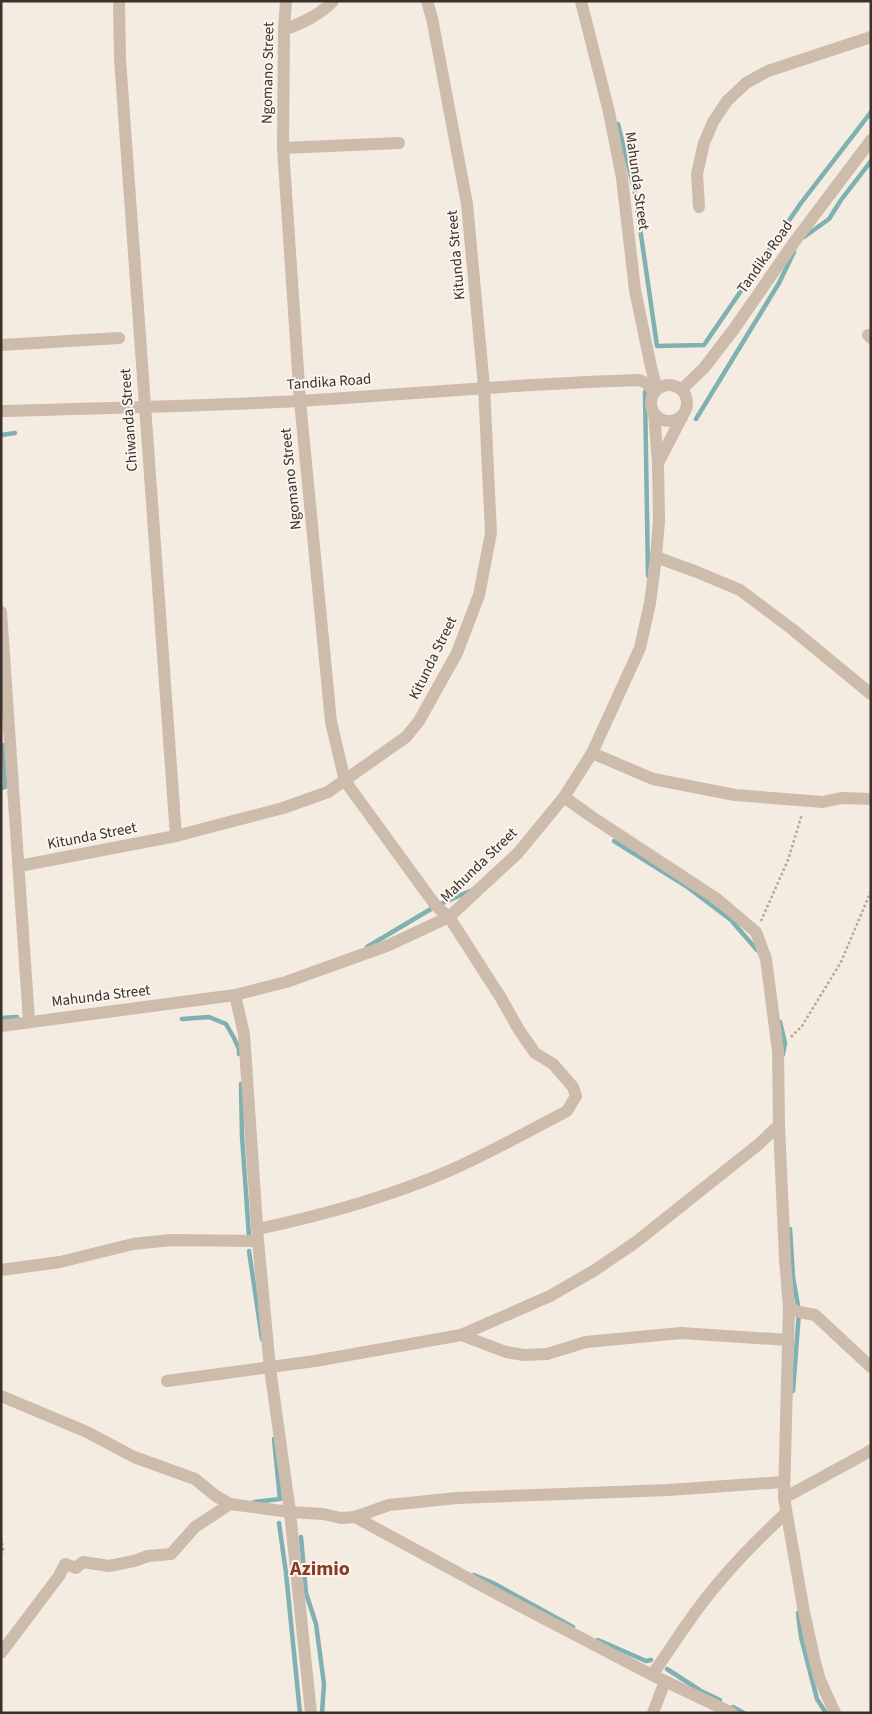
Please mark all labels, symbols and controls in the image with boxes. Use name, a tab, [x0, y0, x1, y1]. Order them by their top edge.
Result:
street label: Ngomano Street	[257, 22, 279, 124]
street label: Mahunda Street	[620, 130, 654, 232]
street label: Kitunda Street	[442, 209, 470, 301]
street label: Tandika Road	[732, 216, 798, 298]
street label: Chiwanda Street	[115, 368, 143, 472]
street label: Tandika Road	[286, 369, 372, 395]
street label: Ngomano Street	[275, 427, 307, 531]
street label: Kitunda Street	[404, 613, 462, 703]
street label: Kitunda Street	[46, 817, 138, 855]
street label: Mahunda Street	[436, 823, 522, 907]
street label: Mahunda Street	[50, 980, 152, 1012]
district label: Azimio	[289, 1555, 350, 1583]

